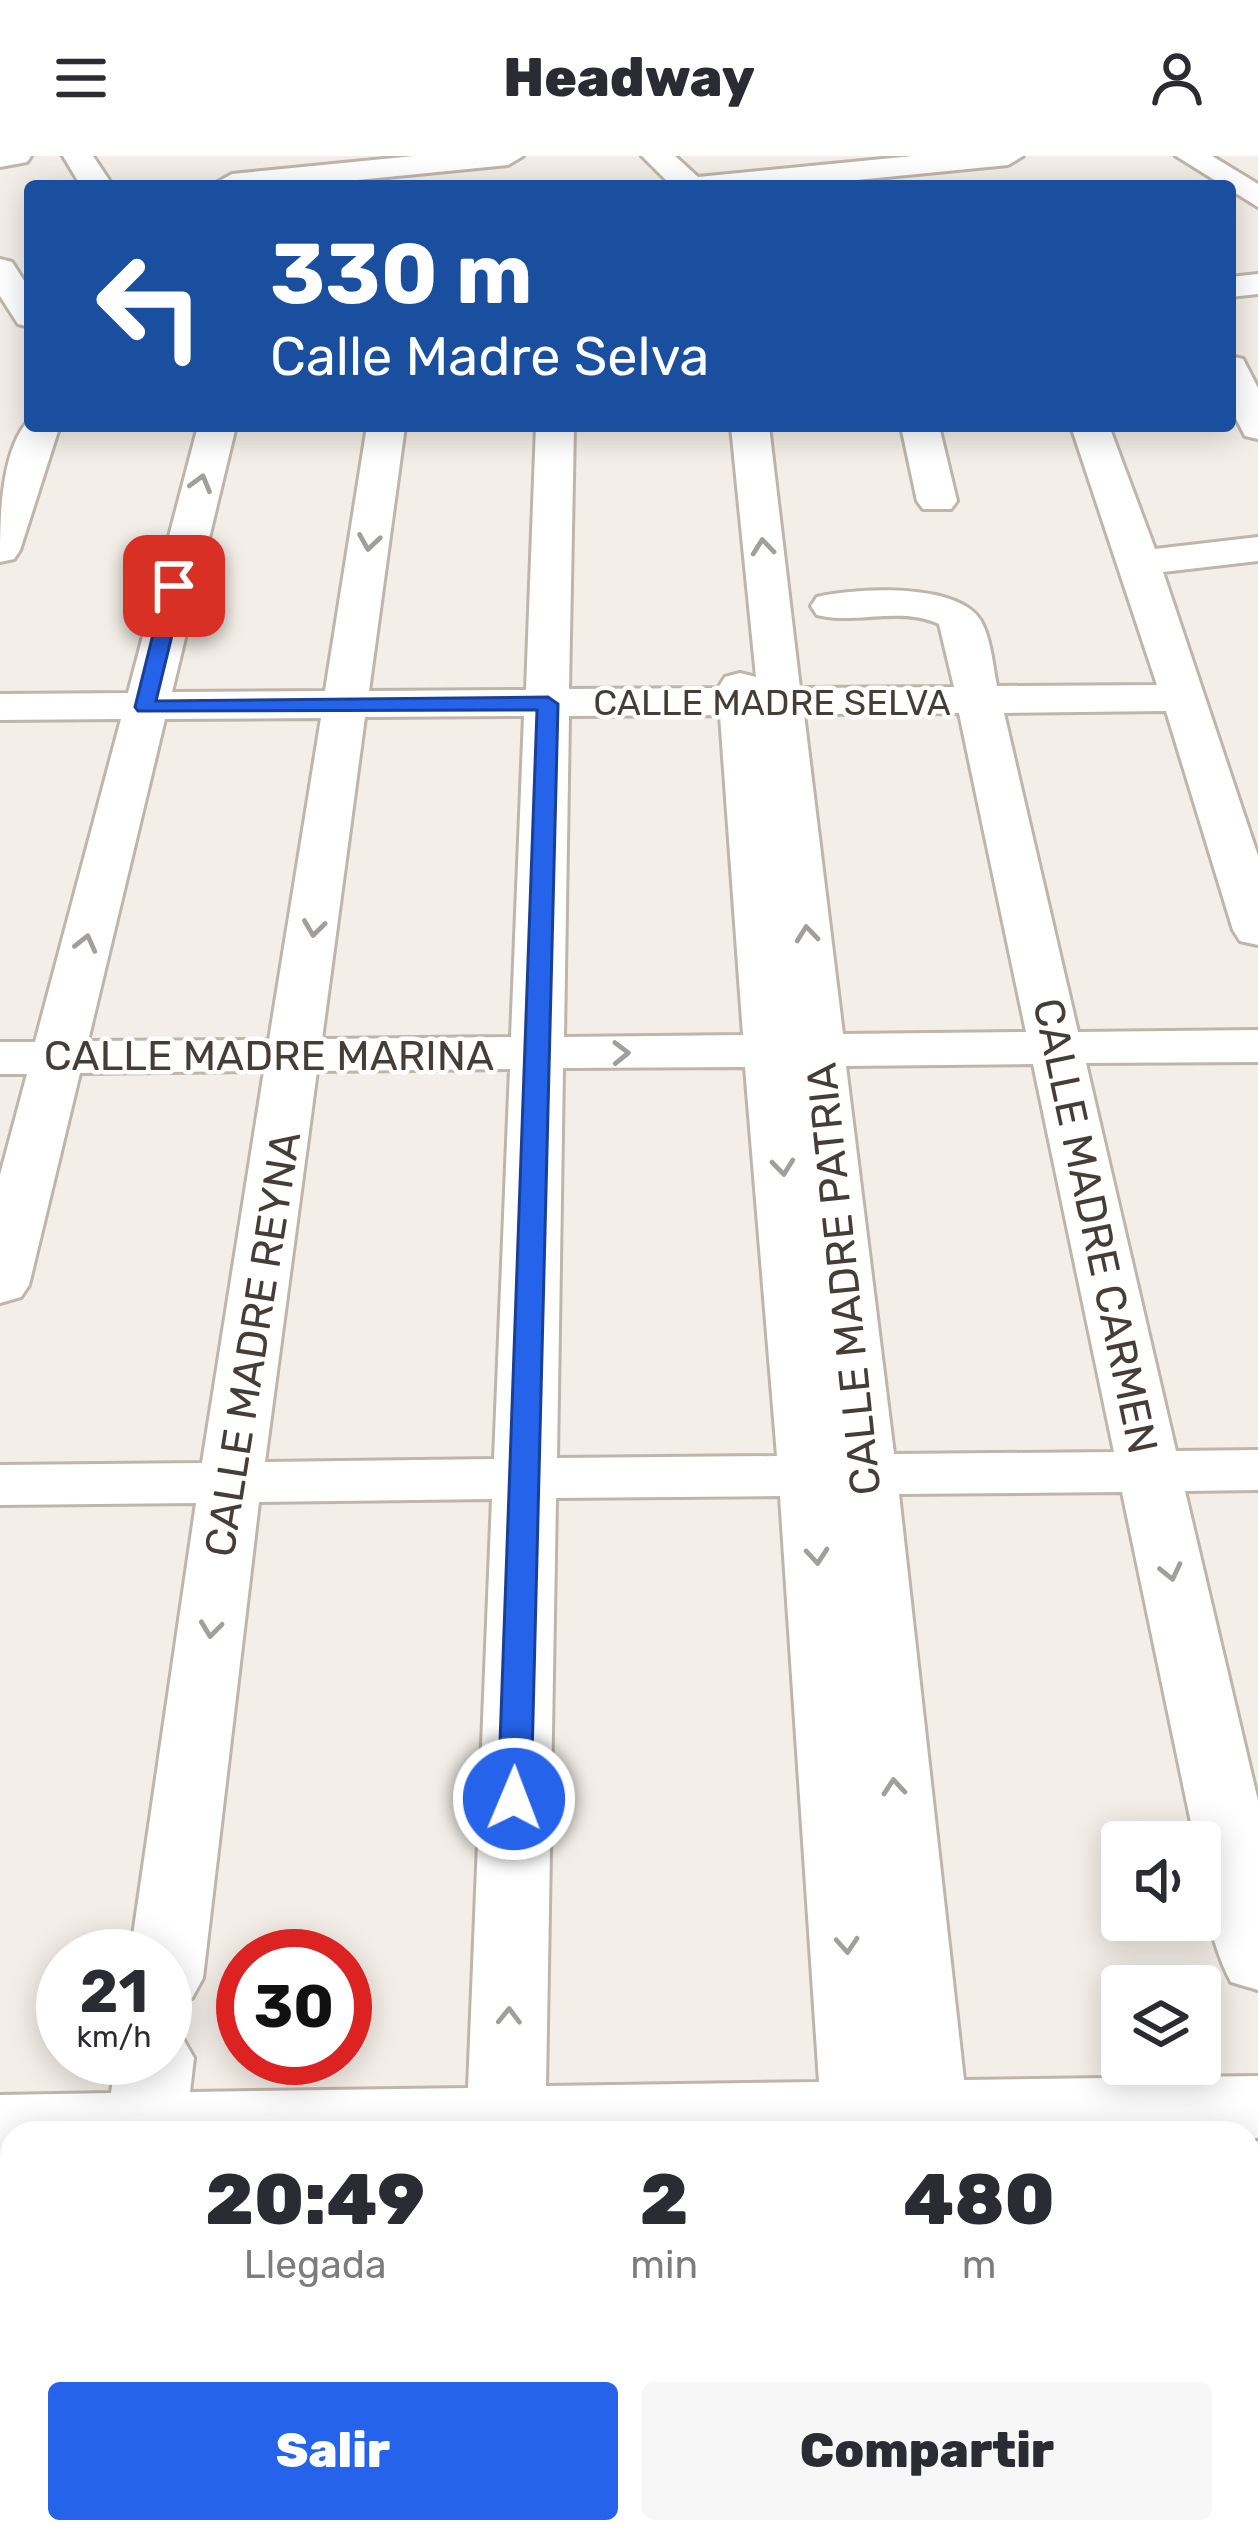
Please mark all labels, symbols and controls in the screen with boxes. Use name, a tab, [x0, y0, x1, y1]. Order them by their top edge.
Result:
icon: menu	[48, 45, 114, 111]
icon: person	[1144, 45, 1210, 111]
text: Headway	[503, 46, 755, 110]
text: 330 m	[270, 224, 533, 324]
icon: left	[72, 228, 228, 384]
text: Calle Madre Selva	[270, 325, 709, 389]
one-way arrow	[186, 474, 211, 494]
one-way arrow	[357, 531, 382, 551]
pin	[123, 535, 225, 637]
one-way arrow	[751, 537, 776, 556]
icon: arrive	[141, 553, 207, 619]
street label: CALLE MADRE SELVA	[593, 681, 951, 724]
one-way arrow	[301, 918, 327, 938]
one-way arrow	[794, 925, 820, 944]
one-way arrow	[72, 934, 97, 954]
street label: CALLE MADRE CARMEN	[1022, 994, 1168, 1458]
street label: CALLE MADRE MARINA	[44, 1031, 494, 1081]
one-way arrow	[613, 1040, 631, 1066]
street label: CALLE MADRE PATRIA	[796, 1060, 892, 1498]
street label: CALLE MADRE REYNA	[195, 1128, 311, 1560]
one-way arrow	[770, 1158, 795, 1177]
one-way arrow	[803, 1547, 829, 1566]
one-way arrow	[1157, 1562, 1182, 1582]
one-way arrow	[199, 1619, 225, 1639]
position arrow	[451, 1736, 577, 1862]
one-way arrow	[882, 1777, 907, 1796]
map controls	[1101, 1821, 1221, 2085]
button: sound	[1101, 1821, 1221, 1941]
speed limit sign: 30	[216, 1929, 372, 2085]
one-way arrow	[834, 1936, 860, 1955]
text: 21	[80, 1956, 148, 2027]
button: layers	[1101, 1965, 1221, 2085]
one-way arrow	[496, 2006, 522, 2025]
text: km/h	[77, 2019, 151, 2055]
text: 20:49	[205, 2157, 425, 2242]
text: 2	[640, 2157, 689, 2242]
text: 480	[903, 2157, 1055, 2242]
text: Llegada	[244, 2242, 387, 2288]
text: min	[630, 2242, 698, 2288]
text: m	[962, 2242, 996, 2288]
button: Salir	[48, 2382, 618, 2520]
button: Compartir	[642, 2382, 1212, 2520]

